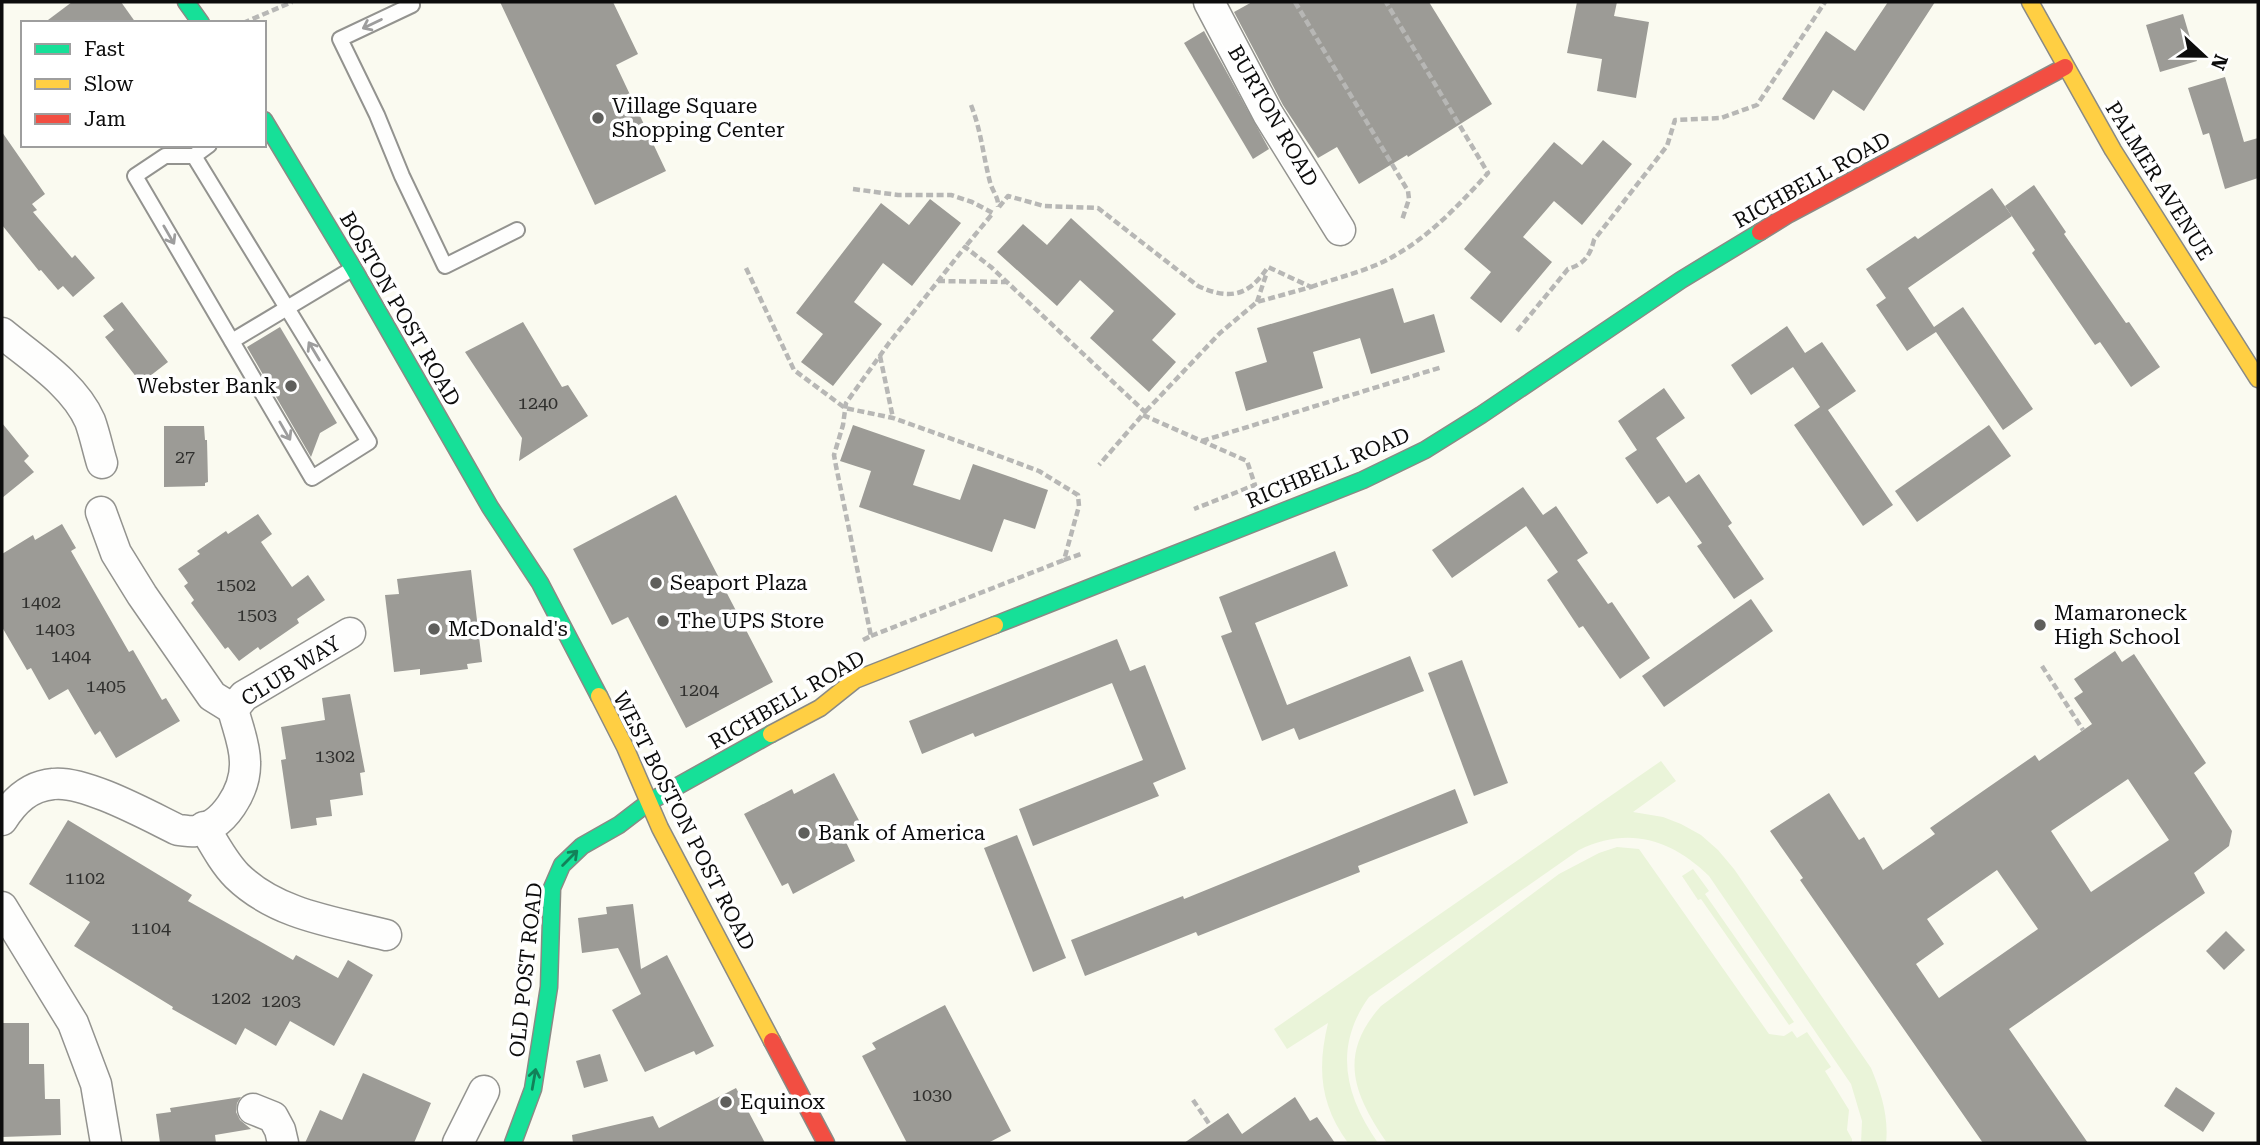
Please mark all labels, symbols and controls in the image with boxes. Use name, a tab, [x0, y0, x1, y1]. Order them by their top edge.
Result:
one-way arrow	[362, 17, 383, 31]
legend	[21, 21, 266, 147]
north arrow	[2169, 21, 2239, 91]
text: Fast	[84, 37, 125, 61]
street label: BURTON ROAD	[1223, 41, 1323, 191]
text: N	[2206, 51, 2233, 74]
text: Slow	[84, 72, 134, 96]
place label: Village Square Shopping Center	[612, 94, 785, 142]
street label: PALMER AVENUE	[2100, 97, 2218, 265]
text: Jam	[84, 107, 126, 131]
marker: Village Square Shopping Center	[590, 110, 606, 126]
street label: RICHBELL ROAD	[1729, 127, 1895, 233]
street label: BOSTON POST ROAD	[335, 208, 465, 410]
one-way arrow	[163, 225, 177, 245]
one-way arrow	[306, 342, 320, 362]
place label: Webster Bank	[137, 374, 277, 398]
marker: Webster Bank	[283, 378, 299, 394]
house number: 1240	[518, 392, 558, 413]
one-way arrow	[278, 421, 292, 441]
street label: RICHBELL ROAD	[1243, 423, 1413, 513]
house number: 27	[175, 446, 195, 467]
place label: Seaport Plaza	[670, 571, 808, 595]
house number: 1502	[216, 574, 256, 595]
marker: Seaport Plaza	[648, 575, 664, 591]
house number: 1402	[21, 591, 61, 612]
place label: Mamaroneck High School	[2054, 601, 2187, 649]
house number: 1503	[237, 604, 277, 625]
place label: The UPS Store	[677, 609, 824, 633]
marker: The UPS Store	[655, 613, 671, 629]
place label: McDonald's	[448, 617, 568, 641]
marker: Mamaroneck High School	[2032, 617, 2048, 633]
house number: 1403	[35, 618, 75, 639]
marker: McDonald's	[426, 621, 442, 637]
street label: CLUB WAY	[237, 631, 346, 711]
house number: 1404	[51, 645, 91, 666]
street label: RICHBELL ROAD	[705, 646, 869, 754]
house number: 1405	[86, 675, 126, 696]
house number: 1204	[679, 679, 719, 700]
street label: WEST BOSTON POST ROAD	[608, 688, 760, 954]
house number: 1302	[315, 745, 355, 766]
place label: Bank of America	[818, 821, 986, 845]
marker: Bank of America	[796, 825, 812, 841]
one-way arrow	[562, 850, 579, 867]
house number: 1102	[65, 867, 105, 888]
street label: OLD POST ROAD	[505, 881, 547, 1059]
house number: 1104	[131, 917, 171, 938]
house number: 1202	[211, 987, 251, 1008]
house number: 1203	[261, 990, 301, 1011]
one-way arrow	[528, 1068, 541, 1091]
house number: 1030	[912, 1084, 952, 1105]
place label: Equinox	[740, 1090, 825, 1114]
marker: Equinox	[718, 1094, 734, 1110]

